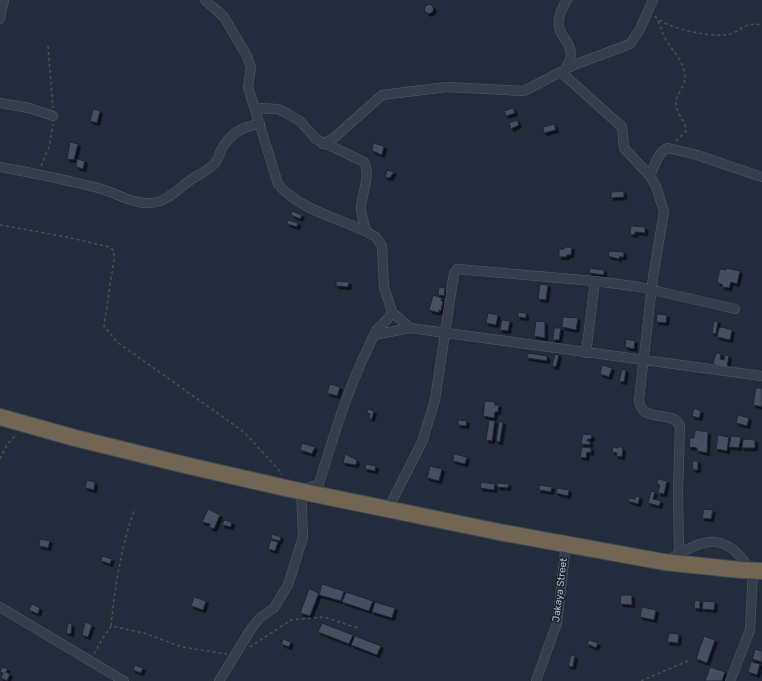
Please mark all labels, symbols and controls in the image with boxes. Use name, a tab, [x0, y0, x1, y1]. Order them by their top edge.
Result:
street label: Jakaya Street	[550, 557, 570, 623]

